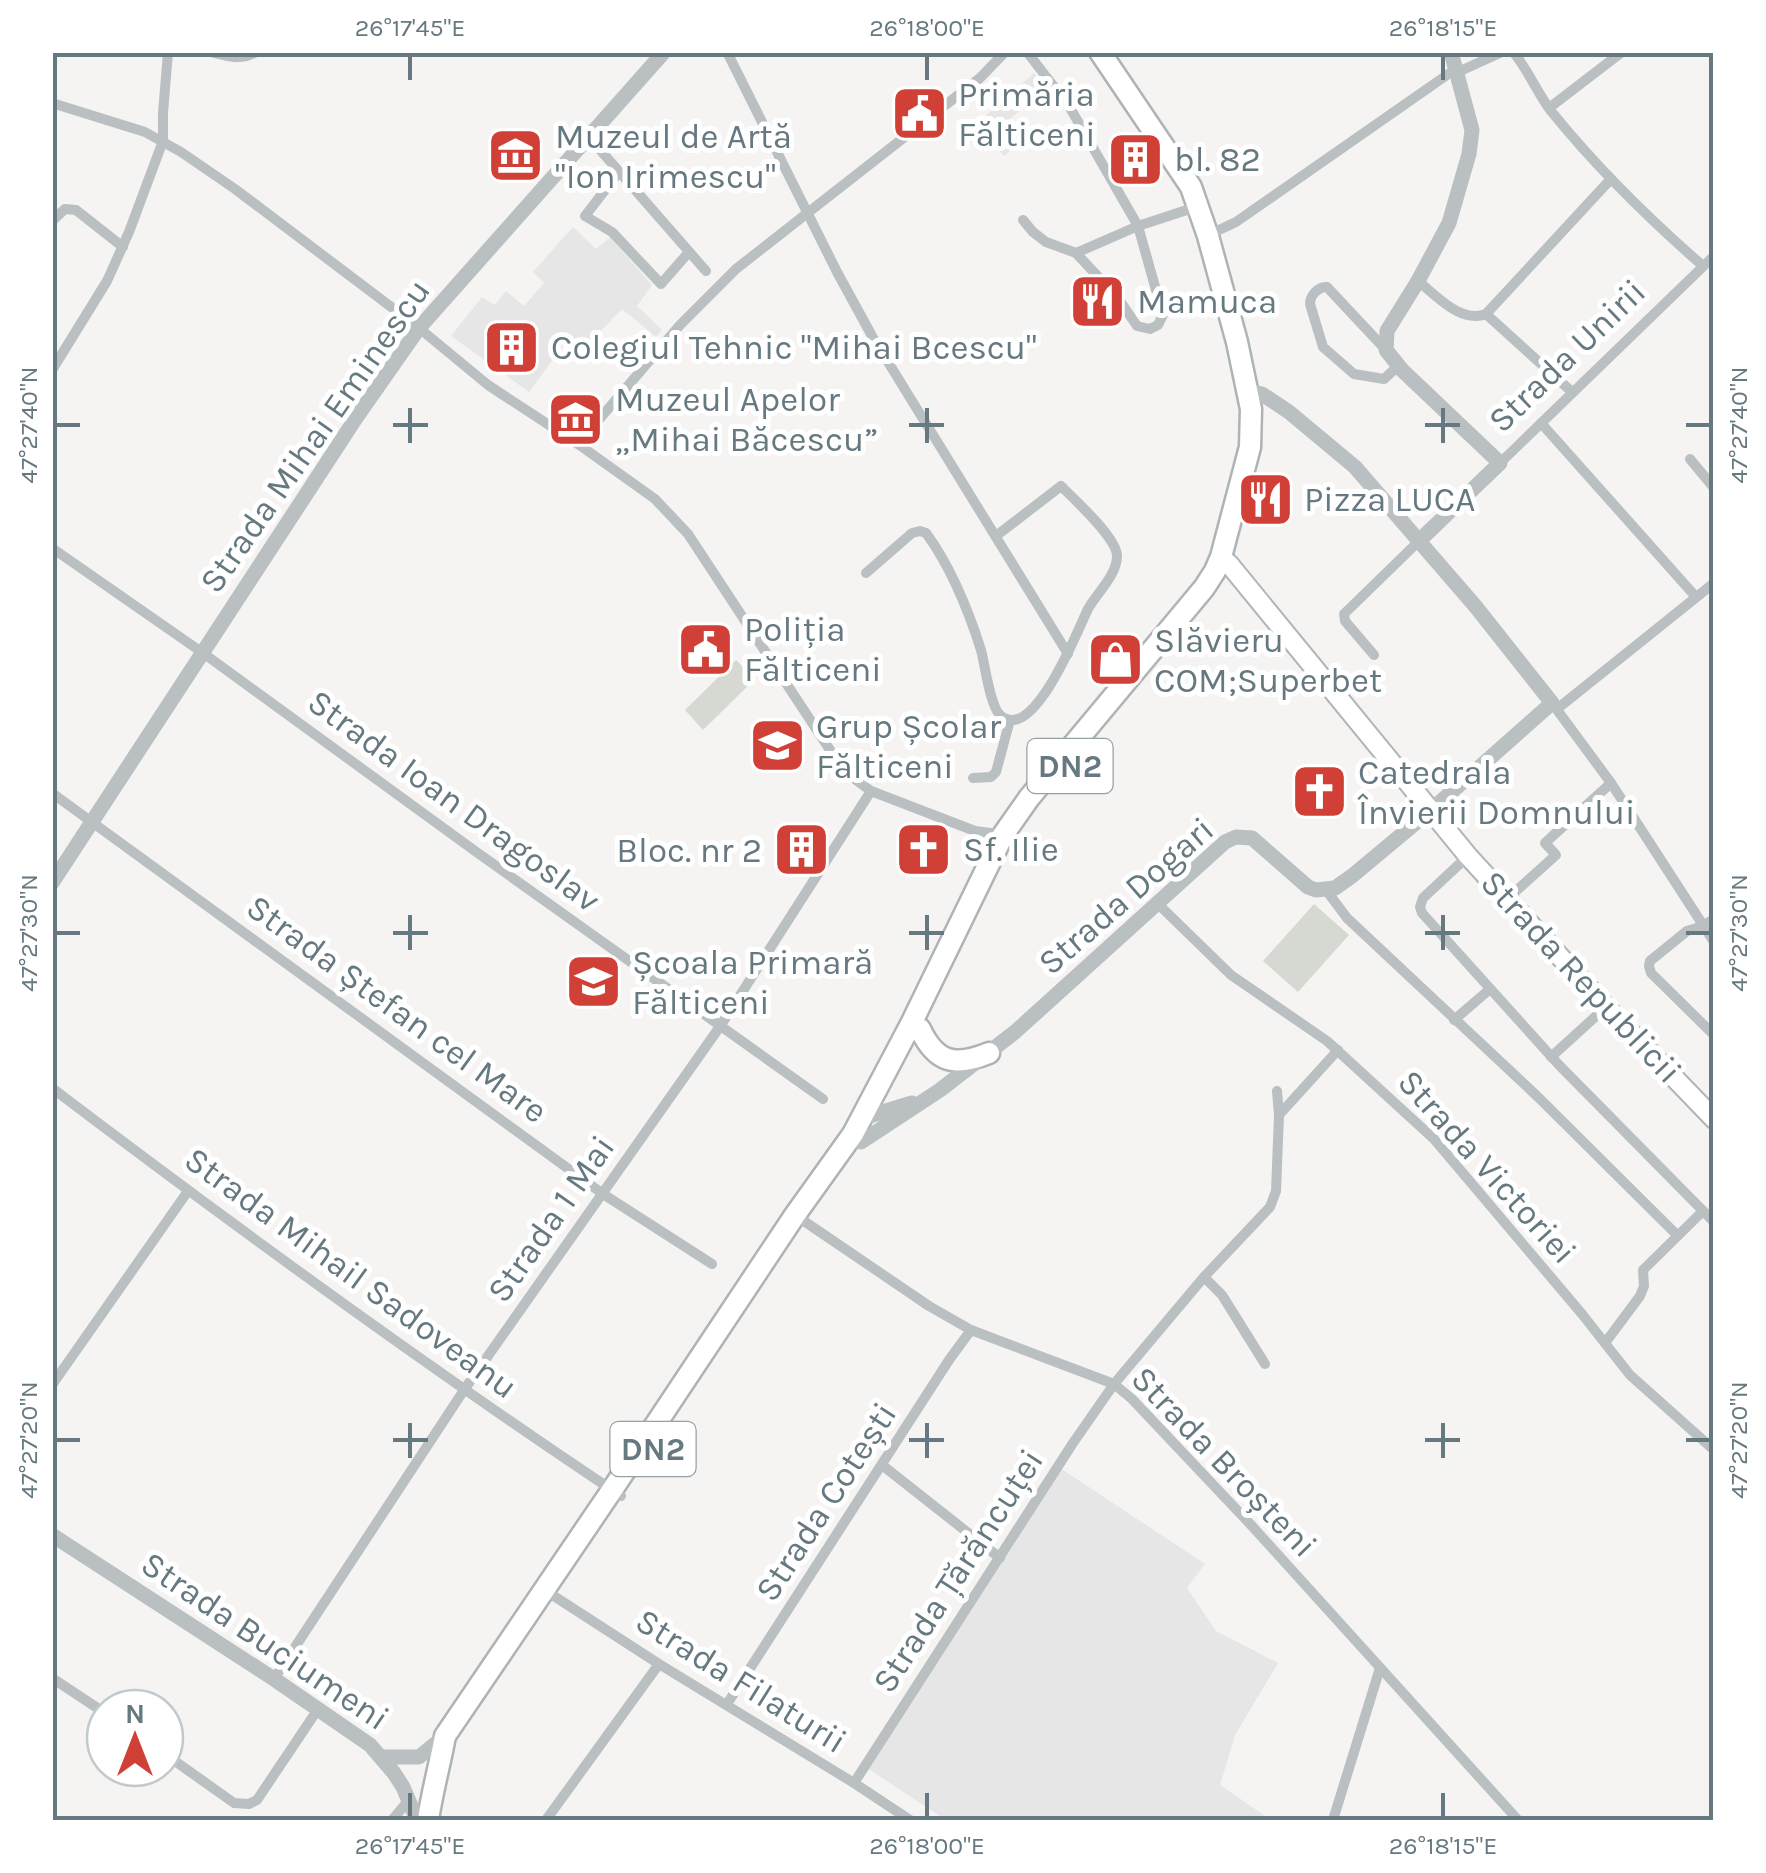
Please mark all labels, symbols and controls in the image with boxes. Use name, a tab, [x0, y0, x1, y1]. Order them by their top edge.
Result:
text: 26°17'45"E	[355, 13, 465, 42]
text: 26°18'00"E	[869, 13, 985, 42]
text: 26°18'15"E	[1389, 13, 1497, 42]
place label: Primăria Fălticeni	[958, 74, 1096, 155]
public building icon: Primăria Fălticeni	[889, 84, 949, 144]
place label: Muzeul de Artă "Ion Irimescu"	[555, 116, 792, 197]
museum icon: Muzeul de Artă "Ion Irimescu"	[486, 126, 546, 186]
building icon: bl. 82	[1105, 129, 1165, 189]
place label: bl. 82	[1174, 139, 1261, 180]
street label: Strada Mihai Eminescu	[191, 271, 439, 601]
restaurant icon: Mamuca	[1068, 271, 1128, 331]
street label: Strada Unirii	[1480, 271, 1654, 441]
place label: Mamuca	[1137, 281, 1277, 322]
building icon: Colegiul Tehnic "Mihai Bcescu"	[482, 317, 542, 377]
place label: Colegiul Tehnic "Mihai Bcescu"	[551, 327, 1037, 368]
text: 47°27'40"N	[14, 366, 43, 484]
text: 47°27'40"N	[1724, 366, 1753, 484]
place label: Muzeul Apelor „Mihai Băcescu”	[615, 379, 878, 460]
museum icon: Muzeul Apelor „Mihai Băcescu”	[546, 389, 606, 449]
restaurant icon: Pizza LUCA	[1235, 469, 1295, 529]
place label: Pizza LUCA	[1304, 479, 1475, 520]
place label: Poliția Fălticeni	[744, 609, 882, 690]
public building icon: Poliția Fălticeni	[675, 619, 735, 679]
place label: Slăvieru COM;Superbet	[1154, 620, 1382, 701]
shop icon: Slăvieru COM;Superbet	[1085, 630, 1145, 690]
street label: Strada Ioan Dragoslav	[300, 681, 608, 921]
place label: Grup Școlar Fălticeni	[816, 706, 1002, 787]
school or university icon: Grup Școlar Fălticeni	[747, 716, 807, 776]
road number: DN2	[1028, 739, 1112, 793]
place label: Catedrala Învierii Domnului	[1357, 752, 1635, 833]
church icon: Catedrala Învierii Domnului	[1289, 762, 1349, 822]
street label: Strada Dogari	[1030, 809, 1222, 983]
church icon: Sf. Ilie	[894, 819, 954, 879]
building icon: Bloc. nr 2	[771, 820, 831, 880]
place label: Sf. Ilie	[963, 829, 1059, 870]
place label: Bloc. nr 2	[616, 830, 762, 871]
street label: Strada Republicii	[1472, 862, 1690, 1092]
text: 47°27'30"N	[14, 874, 43, 992]
text: 47°27'30"N	[1724, 874, 1753, 992]
street label: Strada Ștefan cel Mare	[239, 886, 555, 1132]
place label: Școala Primară Fălticeni	[632, 942, 873, 1023]
school or university icon: Școala Primară Fălticeni	[563, 952, 623, 1012]
street label: Strada Victoriei	[1389, 1062, 1585, 1272]
street label: Strada 1 Mai	[479, 1128, 623, 1310]
street label: Strada Mihail Sadoveanu	[177, 1139, 525, 1407]
street label: Strada Broșteni	[1123, 1358, 1325, 1566]
text: 47°27'20"N	[14, 1381, 43, 1499]
text: 47°27'20"N	[1724, 1381, 1753, 1499]
street label: Strada Cotești	[747, 1395, 905, 1609]
road number: DN2	[610, 1422, 696, 1476]
street label: Strada Țărăncuței	[864, 1442, 1052, 1700]
street label: Strada Buciumeni	[134, 1543, 396, 1739]
street label: Strada Filaturii	[628, 1600, 854, 1762]
north arrow	[85, 1688, 185, 1788]
text: N	[125, 1697, 145, 1730]
text: 26°17'45"E	[355, 1831, 465, 1860]
text: 26°18'00"E	[869, 1831, 985, 1860]
text: 26°18'15"E	[1389, 1831, 1497, 1860]

